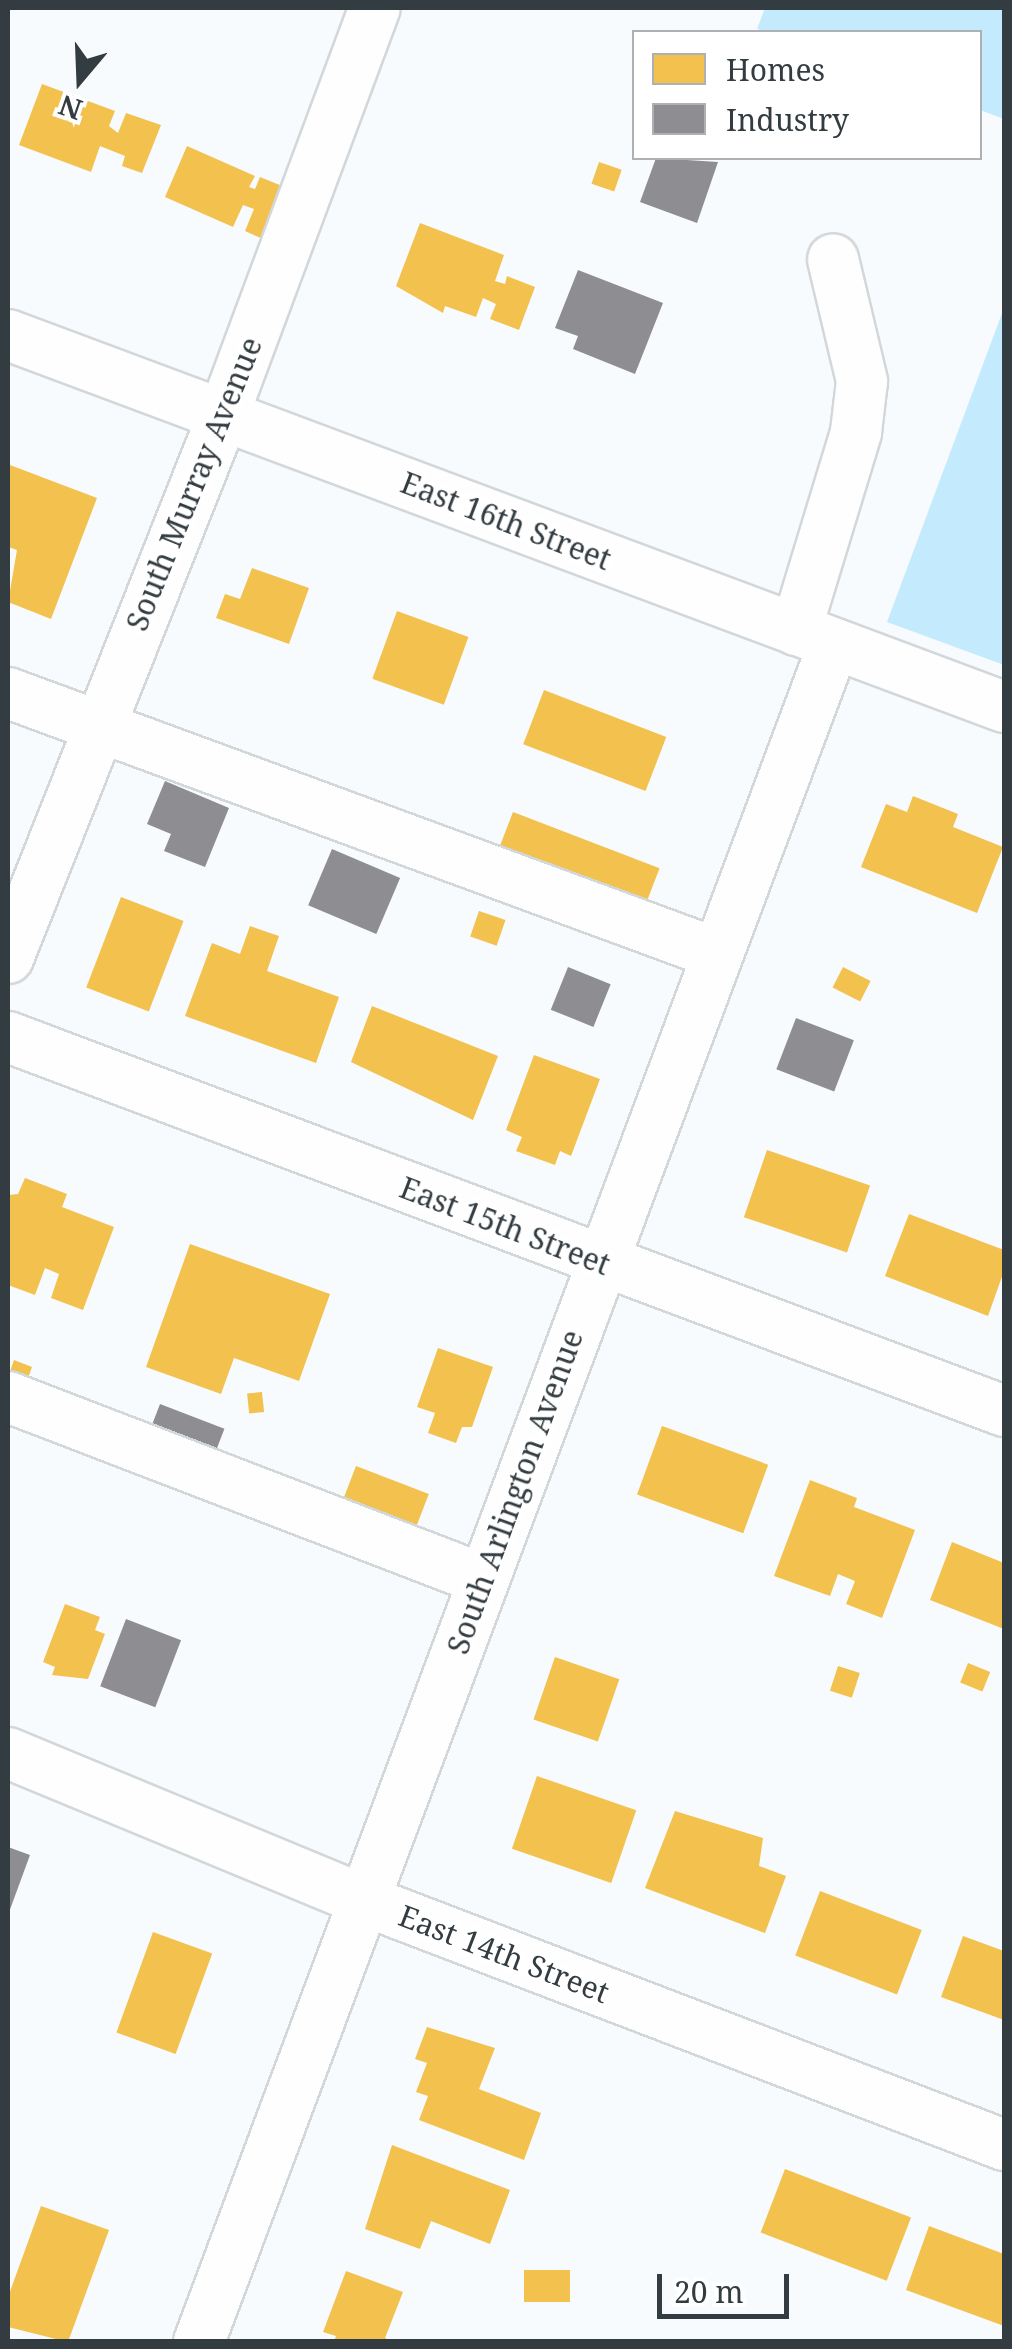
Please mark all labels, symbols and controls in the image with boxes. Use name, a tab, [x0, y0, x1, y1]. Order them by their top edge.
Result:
north arrow	[30, 30, 130, 130]
legend	[632, 30, 982, 160]
text: Homes	[726, 49, 825, 90]
text: N	[54, 87, 87, 130]
text: Industry	[726, 99, 849, 140]
street label: South Murray Avenue	[119, 332, 269, 636]
street label: East 16th Street	[396, 464, 616, 578]
street label: East 15th Street	[395, 1169, 615, 1283]
street label: South Arlington Avenue	[440, 1325, 590, 1659]
street label: East 14th Street	[394, 1897, 614, 2011]
scale bar	[662, 2254, 794, 2316]
text: 20 m	[674, 2271, 744, 2312]

